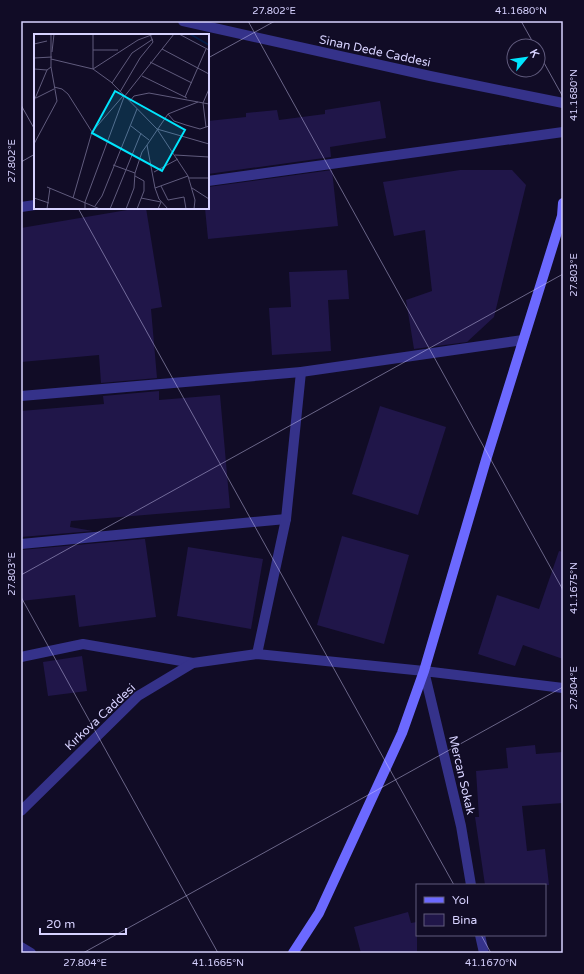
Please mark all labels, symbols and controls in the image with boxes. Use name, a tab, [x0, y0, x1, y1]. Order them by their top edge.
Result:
text: 27.802°E	[252, 5, 296, 17]
text: 41.1680°N	[495, 5, 547, 17]
street label: Sinan Dede Caddesi	[318, 32, 432, 70]
inset map	[34, 34, 209, 209]
north arrow	[506, 38, 546, 78]
text: K	[527, 47, 542, 60]
text: 41.1680°N	[568, 69, 580, 121]
text: 27.802°E	[6, 139, 18, 183]
text: 27.803°E	[568, 253, 580, 297]
text: 27.803°E	[6, 552, 18, 596]
text: 41.1675°N	[568, 562, 580, 614]
text: 27.804°E	[568, 666, 580, 710]
street label: Kırkova Caddesi	[62, 681, 138, 753]
street label: Mercan Sokak	[446, 734, 478, 816]
legend	[416, 884, 546, 936]
text: Yol	[452, 893, 469, 907]
scale bar	[40, 910, 126, 936]
text: Bina	[452, 913, 477, 927]
text: 20 m	[46, 917, 75, 931]
text: 27.804°E	[63, 957, 107, 969]
text: 41.1665°N	[192, 957, 244, 969]
text: 41.1670°N	[465, 957, 517, 969]

